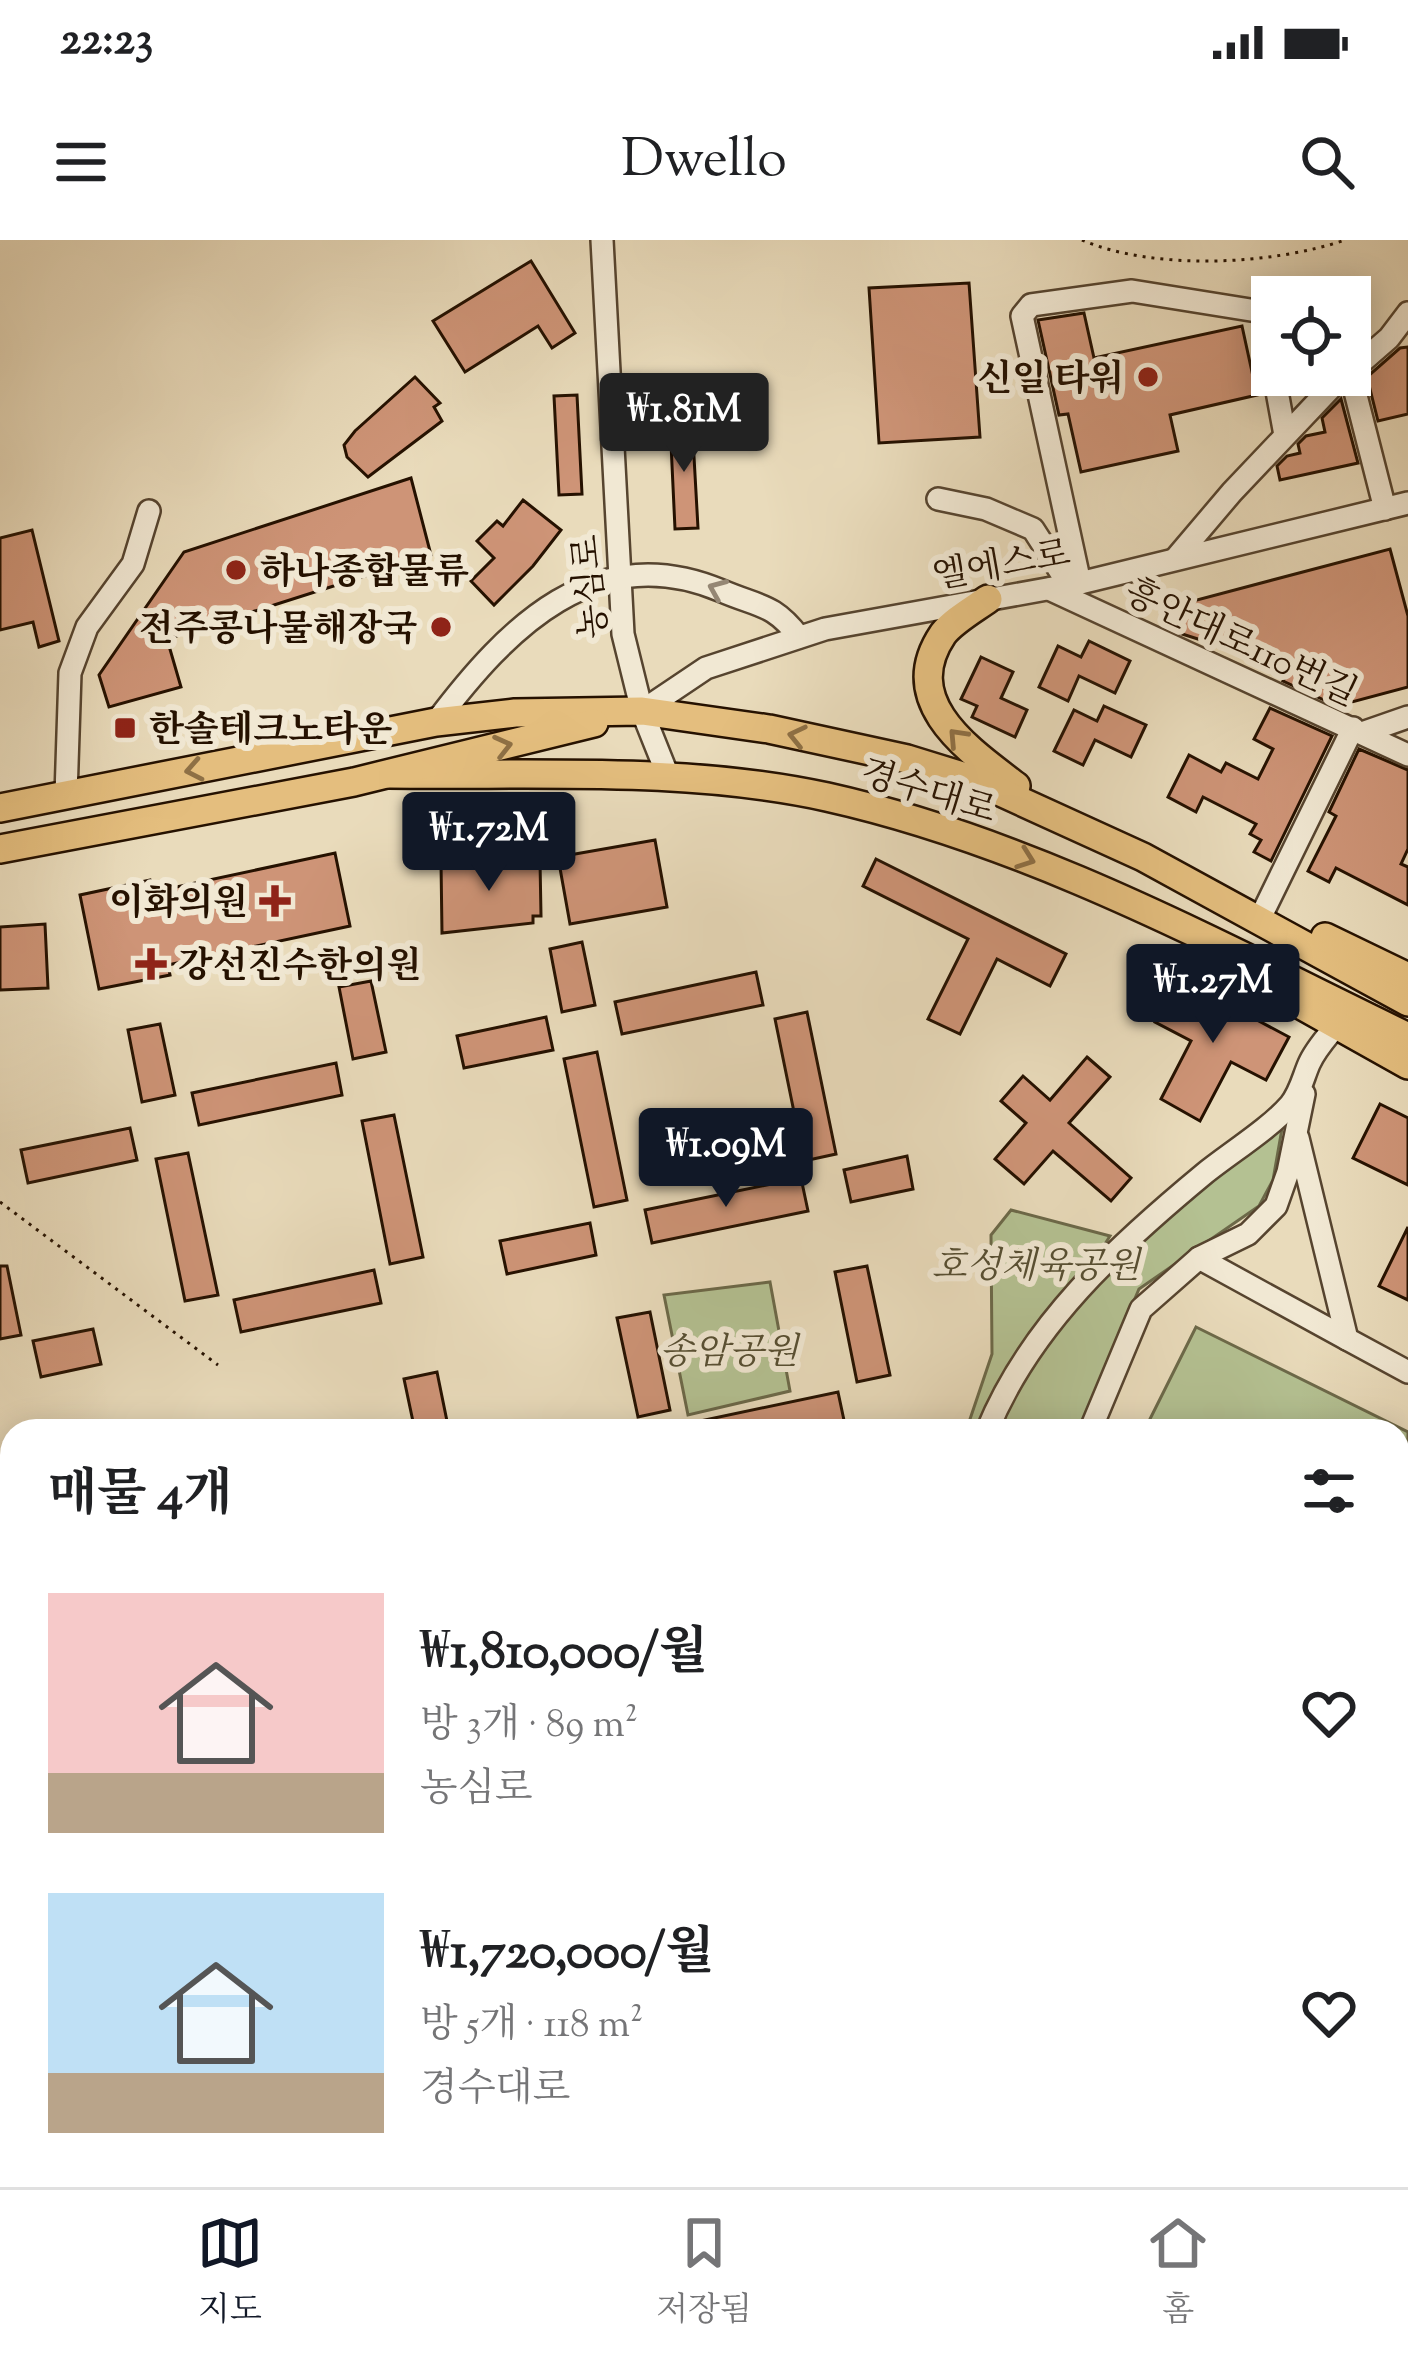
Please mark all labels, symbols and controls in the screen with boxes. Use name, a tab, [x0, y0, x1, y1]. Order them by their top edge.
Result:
text: 22:23	[60, 10, 153, 75]
text: Dwello	[621, 123, 787, 201]
icon: menu	[48, 129, 114, 195]
icon: search	[1294, 129, 1360, 195]
map controls	[1251, 276, 1371, 396]
button: locate	[1251, 276, 1371, 396]
place label: 신일 타워	[977, 355, 1124, 407]
marker: 신일 타워	[1135, 364, 1161, 390]
pin: ₩1.81M	[586, 373, 782, 475]
text: ₩1.81M	[627, 384, 741, 440]
street label: 엘에스로	[929, 529, 1075, 605]
street label: 농심로	[562, 532, 622, 641]
place label: 하나종합물류	[260, 548, 469, 600]
marker: 하나종합물류	[223, 557, 249, 583]
street label: 흥안대로110번길	[1115, 568, 1365, 721]
one-way arrow	[708, 579, 729, 603]
place label: 전주콩나물해장국	[139, 605, 417, 657]
marker: 전주콩나물해장국	[428, 614, 454, 640]
place label: 한솔테크노타운	[149, 706, 393, 758]
marker: 한솔테크노타운	[112, 715, 138, 741]
one-way arrow	[787, 724, 807, 749]
one-way arrow	[950, 729, 972, 751]
one-way arrow	[492, 735, 512, 760]
street label: 경수대로	[854, 749, 1002, 839]
one-way arrow	[184, 756, 204, 782]
pin: ₩1.72M	[391, 792, 587, 894]
text: ₩1.72M	[429, 803, 549, 859]
one-way arrow	[1014, 845, 1035, 869]
place label: 이화의원	[109, 879, 248, 931]
marker: 이화의원	[259, 885, 291, 917]
place label: 강선진수한의원	[178, 942, 421, 994]
pin: ₩1.27M	[1115, 944, 1311, 1046]
marker: 강선진수한의원	[135, 948, 167, 980]
text: ₩1.27M	[1153, 955, 1273, 1011]
pin: ₩1.09M	[628, 1108, 824, 1210]
text: ₩1.09M	[666, 1119, 786, 1175]
park label: 호성체육공원	[932, 1242, 1143, 1294]
park label: 송암공원	[659, 1328, 801, 1380]
icon: filters	[1296, 1458, 1362, 1524]
text: 매물 4개	[48, 1460, 232, 1533]
text: ₩1,810,000/월	[420, 1618, 708, 1691]
icon: home	[144, 1641, 288, 1785]
icon: heart	[1296, 1680, 1362, 1746]
text: 방 3개 · 89 m²	[420, 1699, 638, 1755]
text: 농심로	[420, 1763, 533, 1819]
text: ₩1,720,000/월	[420, 1918, 715, 1991]
icon: home	[144, 1941, 288, 2085]
icon: heart	[1296, 1980, 1362, 2046]
text: 방 5개 · 118 m²	[420, 1999, 643, 2055]
text: 경수대로	[420, 2063, 571, 2119]
tab: 지도	[197, 2210, 263, 2336]
tab: 저장됨	[656, 2210, 752, 2336]
tab: 홈	[1145, 2210, 1211, 2336]

